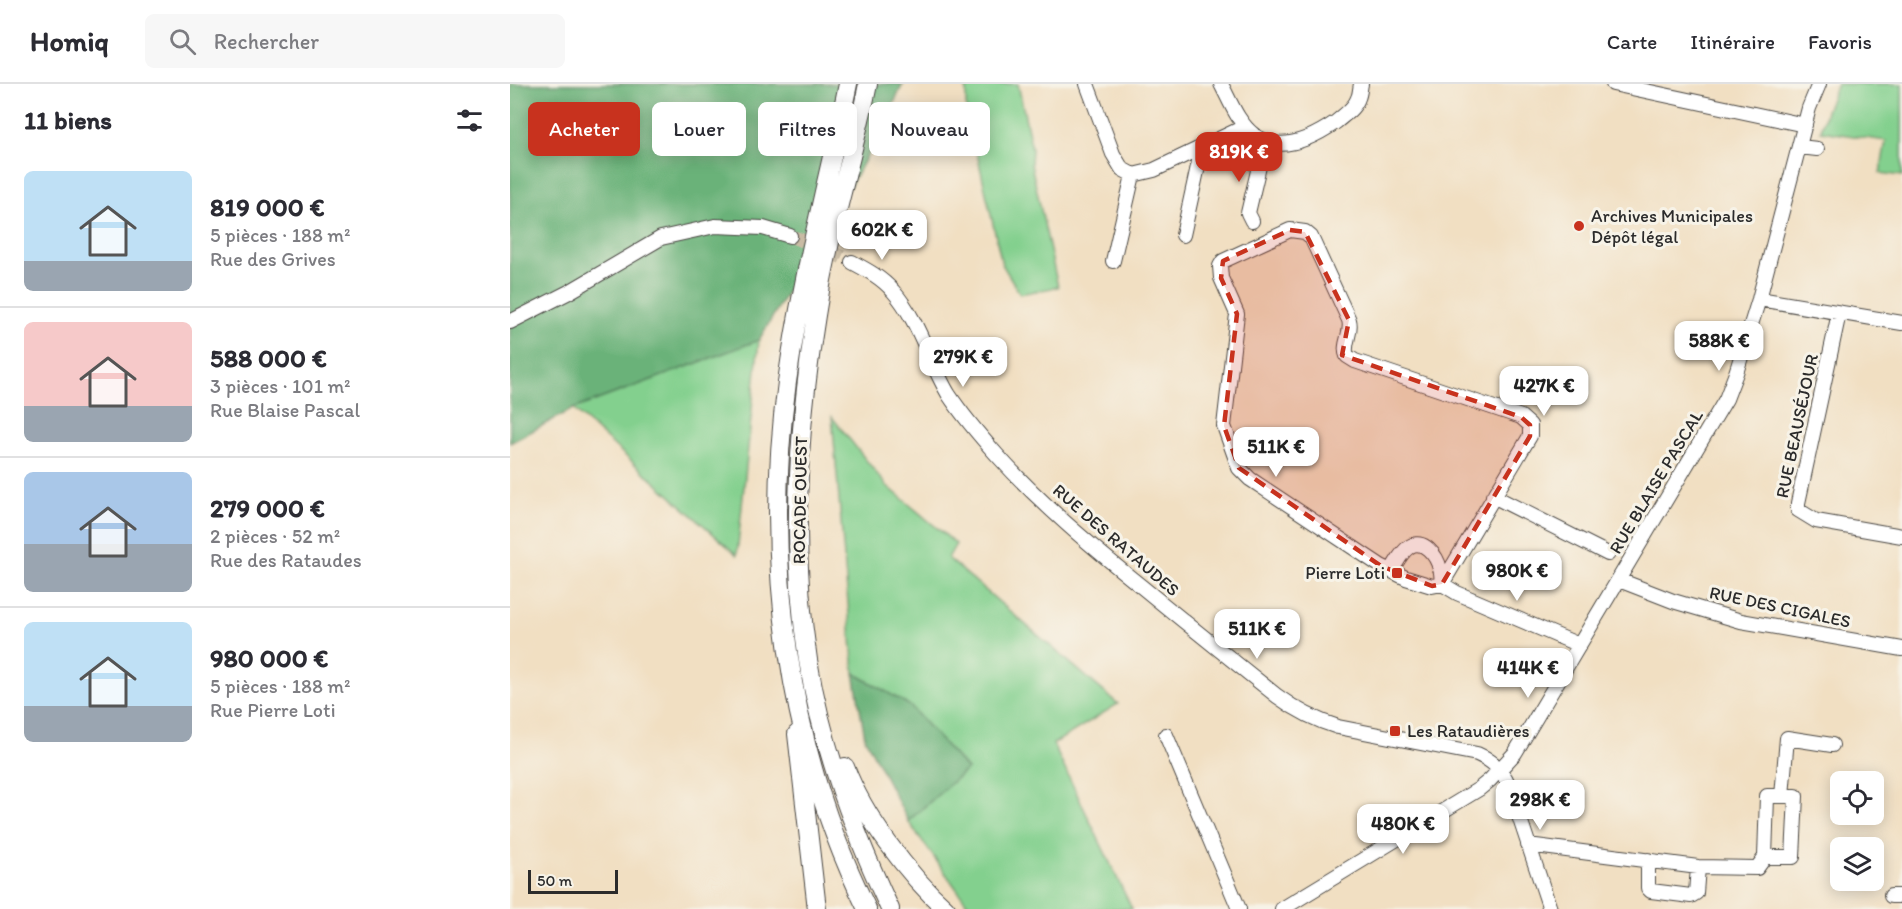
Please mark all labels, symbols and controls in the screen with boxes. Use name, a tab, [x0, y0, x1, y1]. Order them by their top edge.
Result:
search box	[145, 14, 565, 68]
text: Homiq	[30, 24, 109, 58]
icon: search	[166, 25, 199, 58]
text: Rechercher	[214, 28, 319, 55]
text: Carte	[1607, 29, 1657, 54]
text: Itinéraire	[1690, 29, 1775, 54]
text: Favoris	[1808, 29, 1872, 54]
chip: Acheter	[528, 102, 640, 156]
chip: Louer	[652, 102, 746, 156]
chip: Filtres	[758, 102, 857, 156]
chip: Nouveau	[869, 102, 990, 156]
text: 11 biens	[24, 104, 112, 136]
icon: filters	[453, 104, 486, 137]
pin: 819K €	[1190, 132, 1288, 183]
text: 819K €	[1209, 139, 1269, 163]
text: 819 000 €	[210, 191, 325, 223]
icon: home	[72, 195, 144, 267]
place label: Archives Municipales Dépôt légal	[1591, 205, 1753, 248]
pin: 602K €	[833, 210, 931, 261]
text: 602K €	[851, 217, 913, 241]
marker: Archives Municipales Dépôt légal	[1572, 219, 1586, 233]
text: 5 pièces · 188 m²	[210, 223, 350, 247]
text: Rue des Grives	[210, 247, 336, 271]
pin: 588K €	[1670, 321, 1768, 372]
text: 588K €	[1688, 328, 1750, 352]
pin: 279K €	[914, 337, 1012, 388]
text: 588 000 €	[210, 342, 327, 374]
text: 279K €	[933, 344, 993, 368]
icon: home	[72, 346, 144, 418]
street label: RUE BEAUSÉJOUR	[1771, 352, 1823, 500]
pin: 427K €	[1495, 366, 1593, 417]
text: 427K €	[1513, 373, 1575, 397]
text: 3 pièces · 101 m²	[210, 374, 350, 398]
text: Rue Blaise Pascal	[210, 398, 360, 422]
street label: RUE BLAISE PASCAL	[1604, 406, 1708, 558]
pin: 511K €	[1227, 427, 1325, 478]
text: 511K €	[1247, 434, 1305, 458]
street label: ROCADE OUEST	[788, 436, 812, 564]
street label: RUE DES RATAUDES	[1048, 479, 1184, 601]
text: 279 000 €	[210, 492, 325, 524]
icon: home	[72, 496, 144, 568]
text: 2 pièces · 52 m²	[210, 524, 340, 548]
text: Rue des Rataudes	[210, 548, 362, 572]
pin: 980K €	[1468, 551, 1566, 602]
text: 980K €	[1486, 558, 1548, 582]
place label: Pierre Loti	[1305, 562, 1385, 584]
marker: Pierre Loti	[1390, 566, 1404, 580]
street label: RUE DES CIGALES	[1707, 581, 1853, 633]
pin: 511K €	[1208, 609, 1306, 660]
text: 511K €	[1228, 616, 1286, 640]
text: 980 000 €	[210, 642, 328, 674]
icon: home	[72, 646, 144, 718]
pin: 414K €	[1479, 648, 1577, 699]
text: 414K €	[1497, 655, 1559, 679]
text: 5 pièces · 188 m²	[210, 674, 350, 698]
text: Rue Pierre Loti	[210, 698, 336, 722]
place label: Les Rataudières	[1407, 720, 1530, 742]
marker: Les Rataudières	[1388, 724, 1402, 738]
map controls	[1830, 771, 1884, 891]
button: locate	[1830, 771, 1884, 825]
pin: 298K €	[1491, 780, 1589, 831]
text: 298K €	[1510, 787, 1570, 811]
pin: 480K €	[1354, 804, 1452, 855]
text: 480K €	[1371, 811, 1435, 835]
button: layers	[1830, 837, 1884, 891]
scale bar	[528, 867, 618, 894]
text: 50 m	[537, 871, 572, 890]

